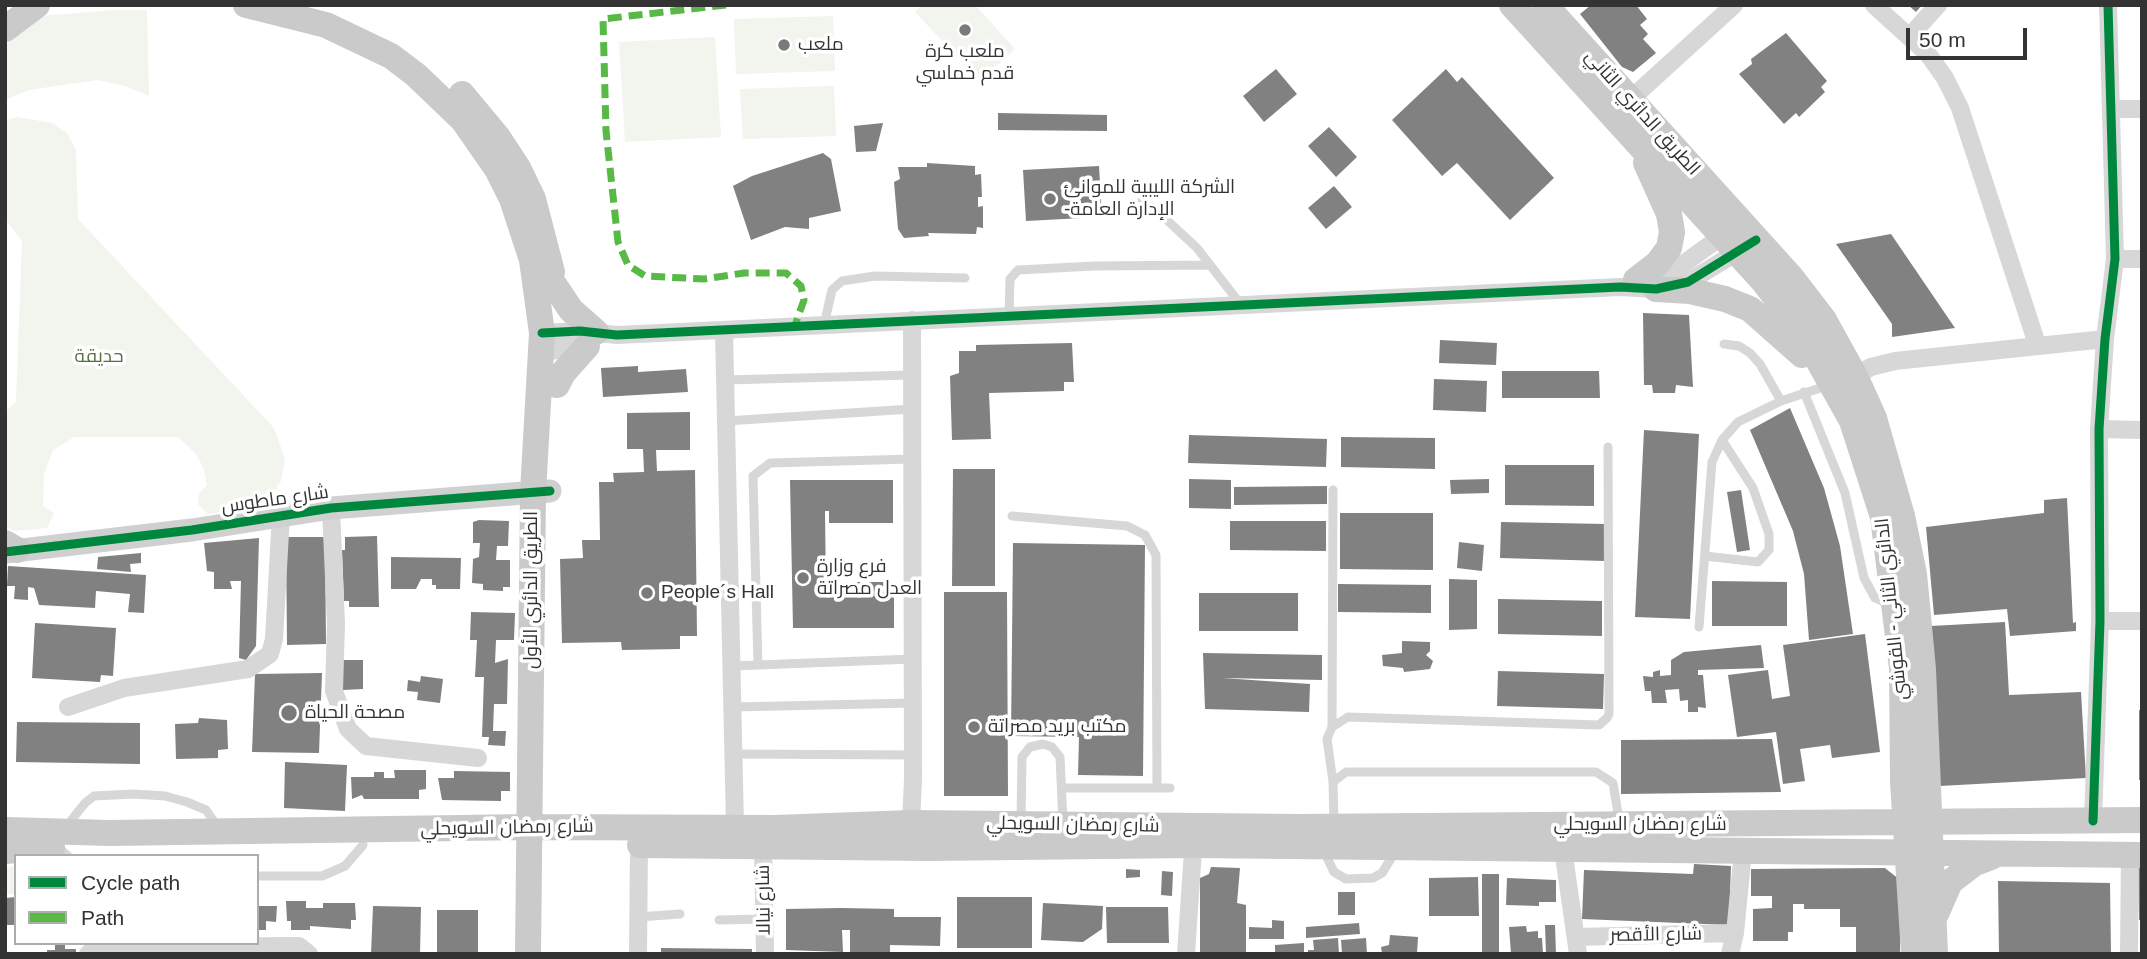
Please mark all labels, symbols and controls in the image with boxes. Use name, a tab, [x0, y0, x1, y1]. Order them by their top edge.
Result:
scale bar	[1909, 14, 2030, 58]
marker: ملعب كرة قدم خماسي	[957, 22, 973, 38]
text: 50 m	[1919, 28, 1966, 51]
place label: ملعب	[798, 34, 844, 56]
marker: ملعب	[776, 37, 792, 53]
place label: ملعب كرة قدم خماسي	[916, 41, 1014, 85]
street label: الطريق الدائري الثاني	[1580, 45, 1704, 181]
place label: الشركة الليبية للموانئ -الإدارة العامة	[1064, 177, 1235, 221]
marker: الشركة الليبية للموانئ -الإدارة العامة	[1042, 191, 1058, 207]
park label: حديقة	[75, 346, 123, 368]
street label: شارع ماطوس	[220, 481, 330, 519]
street label: الطريق الدائري الأول	[521, 511, 543, 669]
street label: الدائري الثاني - القوشي	[1871, 517, 1913, 701]
place label: فرع وزارة العدل مصراتة	[817, 556, 922, 600]
marker: فرع وزارة العدل مصراتة	[795, 570, 811, 586]
place label: People´s Hall	[661, 582, 774, 604]
marker: People´s Hall	[639, 585, 655, 601]
place label: مصحة الحياة	[305, 702, 405, 724]
marker: مصحة الحياة	[279, 703, 299, 723]
place label: مكتب بريد مصراتة	[988, 716, 1127, 738]
marker: مكتب بريد مصراتة	[966, 719, 982, 735]
street label: شارع رمضان السويحلي	[986, 812, 1160, 838]
street label: شارع رمضان السويحلي	[1553, 814, 1727, 836]
street label: شارع رمضان السويحلي	[420, 815, 594, 841]
legend	[14, 854, 259, 945]
street label: شارع نيالا	[752, 865, 776, 935]
text: Cycle path	[81, 871, 180, 894]
text: Path	[81, 906, 124, 929]
street label: شارع الأقصر	[1610, 923, 1702, 947]

